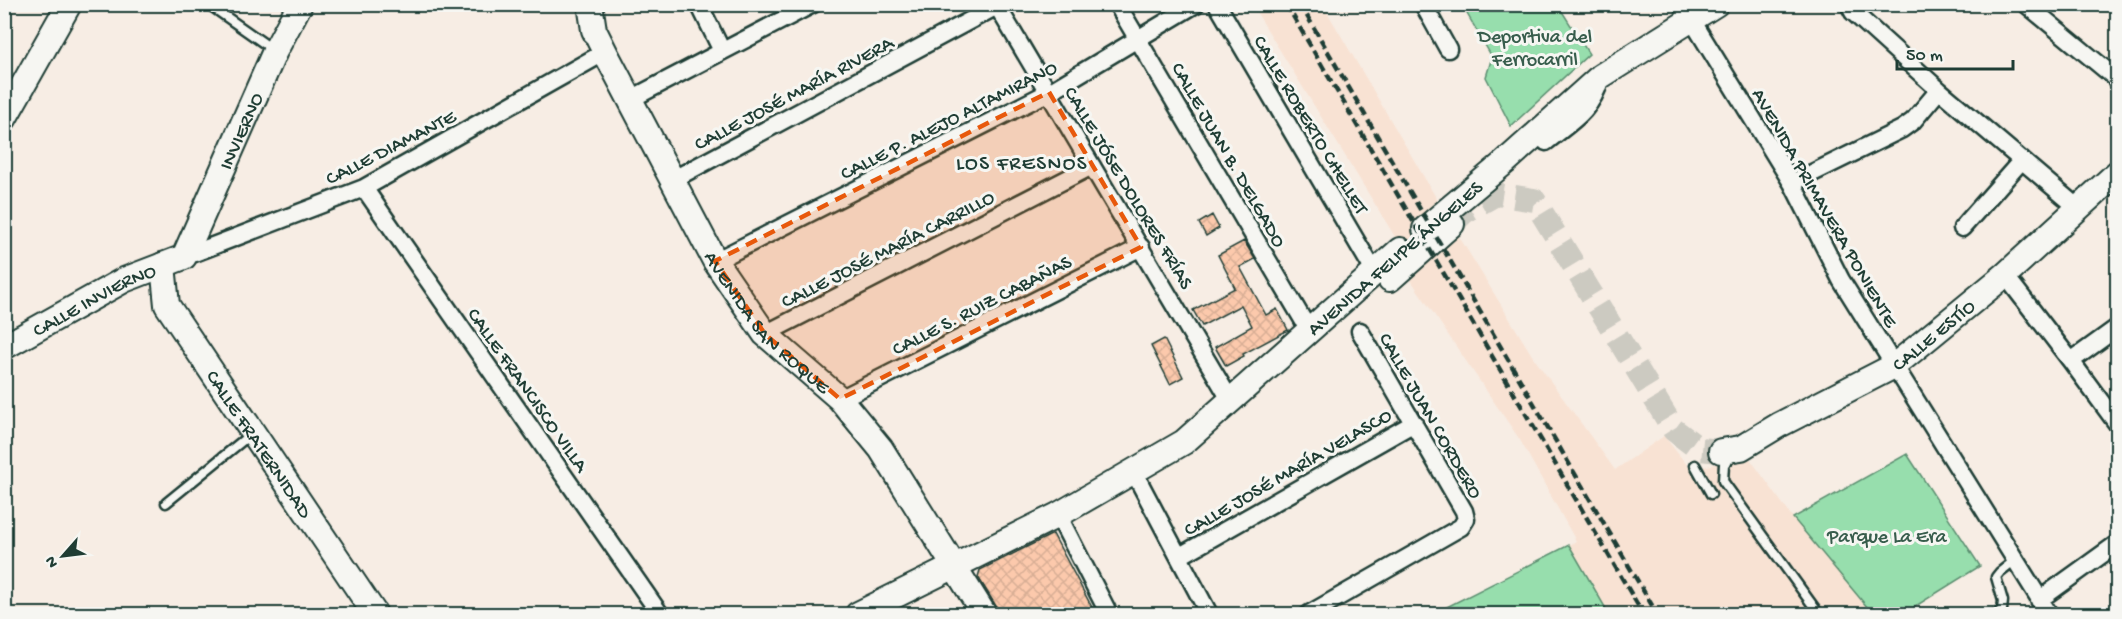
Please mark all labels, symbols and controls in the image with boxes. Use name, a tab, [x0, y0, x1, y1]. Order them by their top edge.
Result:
park label: Deportiva del Ferrocarril	[1476, 27, 1592, 73]
street label: CALLE JOSÉ MARÍA RIVERA	[691, 31, 899, 157]
street label: CALLE ROBERTO CHELLET	[1247, 32, 1372, 220]
scale bar	[1897, 33, 2012, 71]
text: 50 m	[1906, 46, 1943, 67]
street label: CALLE P. ALEJO ALTAMIRANO	[837, 57, 1062, 187]
street label: CALLE JUAN B. DELGADO	[1165, 59, 1289, 252]
street label: CALLE JÓSE DOLORES FRÍAS	[1058, 83, 1198, 295]
street label: AVENIDA PRIMAVERA PONIENTE	[1745, 85, 1902, 334]
street label: INVIERNO	[216, 90, 270, 174]
street label: CALLE DIAMANTE	[323, 106, 462, 192]
district label: LOS FRESNOS	[956, 153, 1088, 178]
street label: AVENIDA FELIPE ÁNGELES	[1303, 175, 1489, 342]
street label: CALLE JOSÉ MARÍA CARRILLO	[778, 186, 999, 315]
street label: AVENIDA SAN ROQUE	[697, 248, 834, 401]
street label: CALLE S. RUIZ CABAÑAS	[889, 252, 1077, 362]
street label: CALLE INVIERNO	[30, 261, 160, 344]
street label: CALLE ESTÍO	[1889, 296, 1981, 378]
street label: CALLE FRANCISCO VILLA	[461, 305, 592, 478]
street label: CALLE JUAN CORDERO	[1372, 330, 1486, 504]
street label: CALLE FRATERNIDAD	[199, 367, 316, 524]
street label: CALLE JOSÉ MARÍA VELASCO	[1180, 404, 1397, 543]
north arrow	[33, 526, 93, 586]
park label: Parque La Era	[1826, 527, 1948, 550]
text: N	[42, 552, 64, 570]

